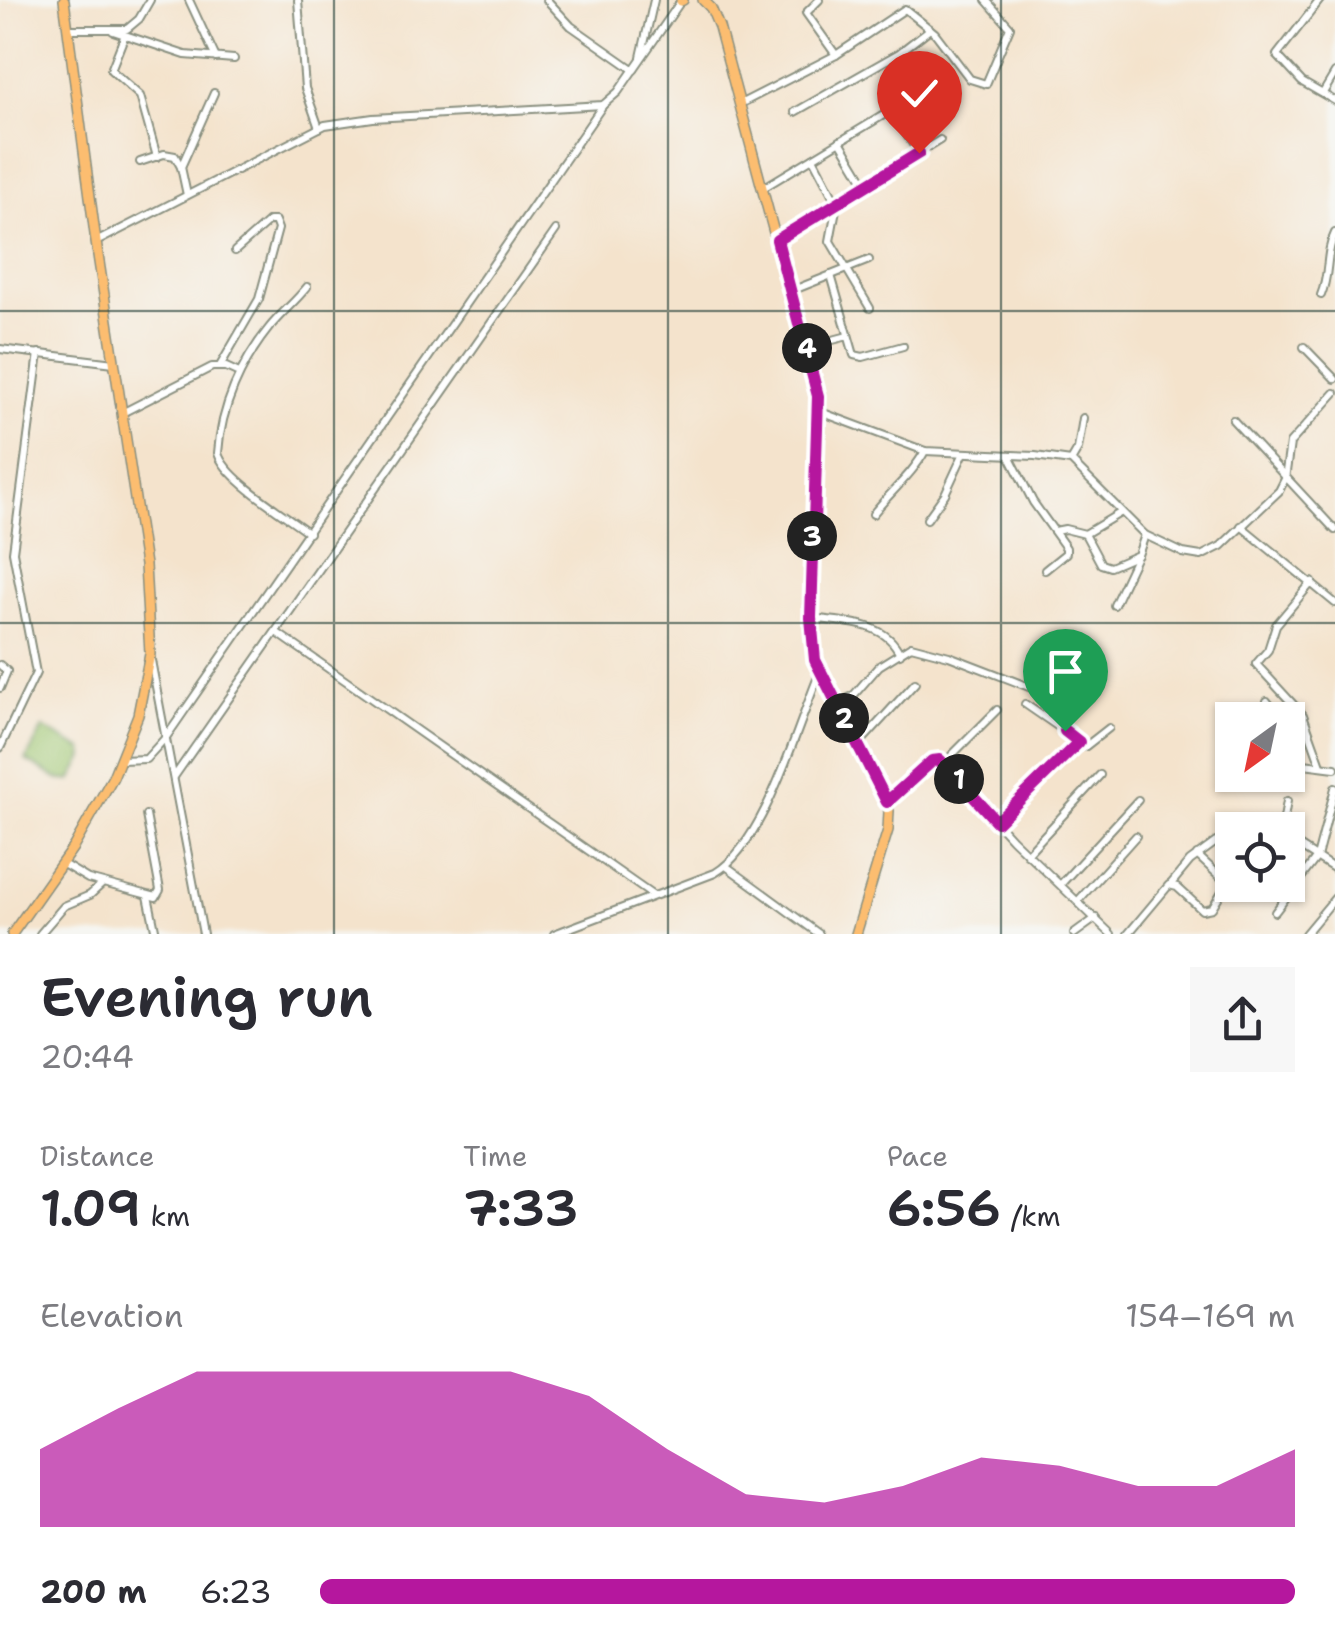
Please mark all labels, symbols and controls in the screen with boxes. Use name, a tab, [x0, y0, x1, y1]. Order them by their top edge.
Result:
pin	[877, 51, 962, 154]
icon: check	[892, 66, 947, 121]
pin: 4	[782, 323, 832, 373]
text: 4	[797, 329, 817, 367]
pin: 3	[787, 511, 837, 561]
text: 3	[802, 517, 822, 555]
pin	[1023, 629, 1108, 732]
icon: arrive	[1038, 644, 1093, 699]
pin: 2	[819, 693, 869, 743]
text: 2	[834, 699, 854, 737]
north arrow	[1215, 702, 1305, 792]
map controls	[1215, 702, 1305, 902]
pin: 1	[934, 754, 984, 804]
text: 1	[953, 760, 965, 798]
button: locate	[1215, 812, 1305, 902]
text: Evening run	[40, 960, 373, 1034]
button: share	[1190, 967, 1295, 1072]
text: 20:44	[40, 1035, 134, 1078]
text: Distance	[40, 1137, 155, 1175]
text: Time	[463, 1137, 528, 1175]
text: Pace	[887, 1137, 948, 1175]
text: 1.09	[40, 1175, 141, 1242]
text: 7:33	[463, 1175, 579, 1242]
text: 6:56	[887, 1175, 1001, 1242]
text: km	[141, 1197, 190, 1235]
text: /km	[1001, 1197, 1061, 1235]
text: Elevation	[40, 1294, 183, 1337]
text: 154–169 m	[1125, 1294, 1295, 1337]
text: 200 m	[40, 1570, 147, 1613]
text: 6:23	[200, 1570, 272, 1613]

